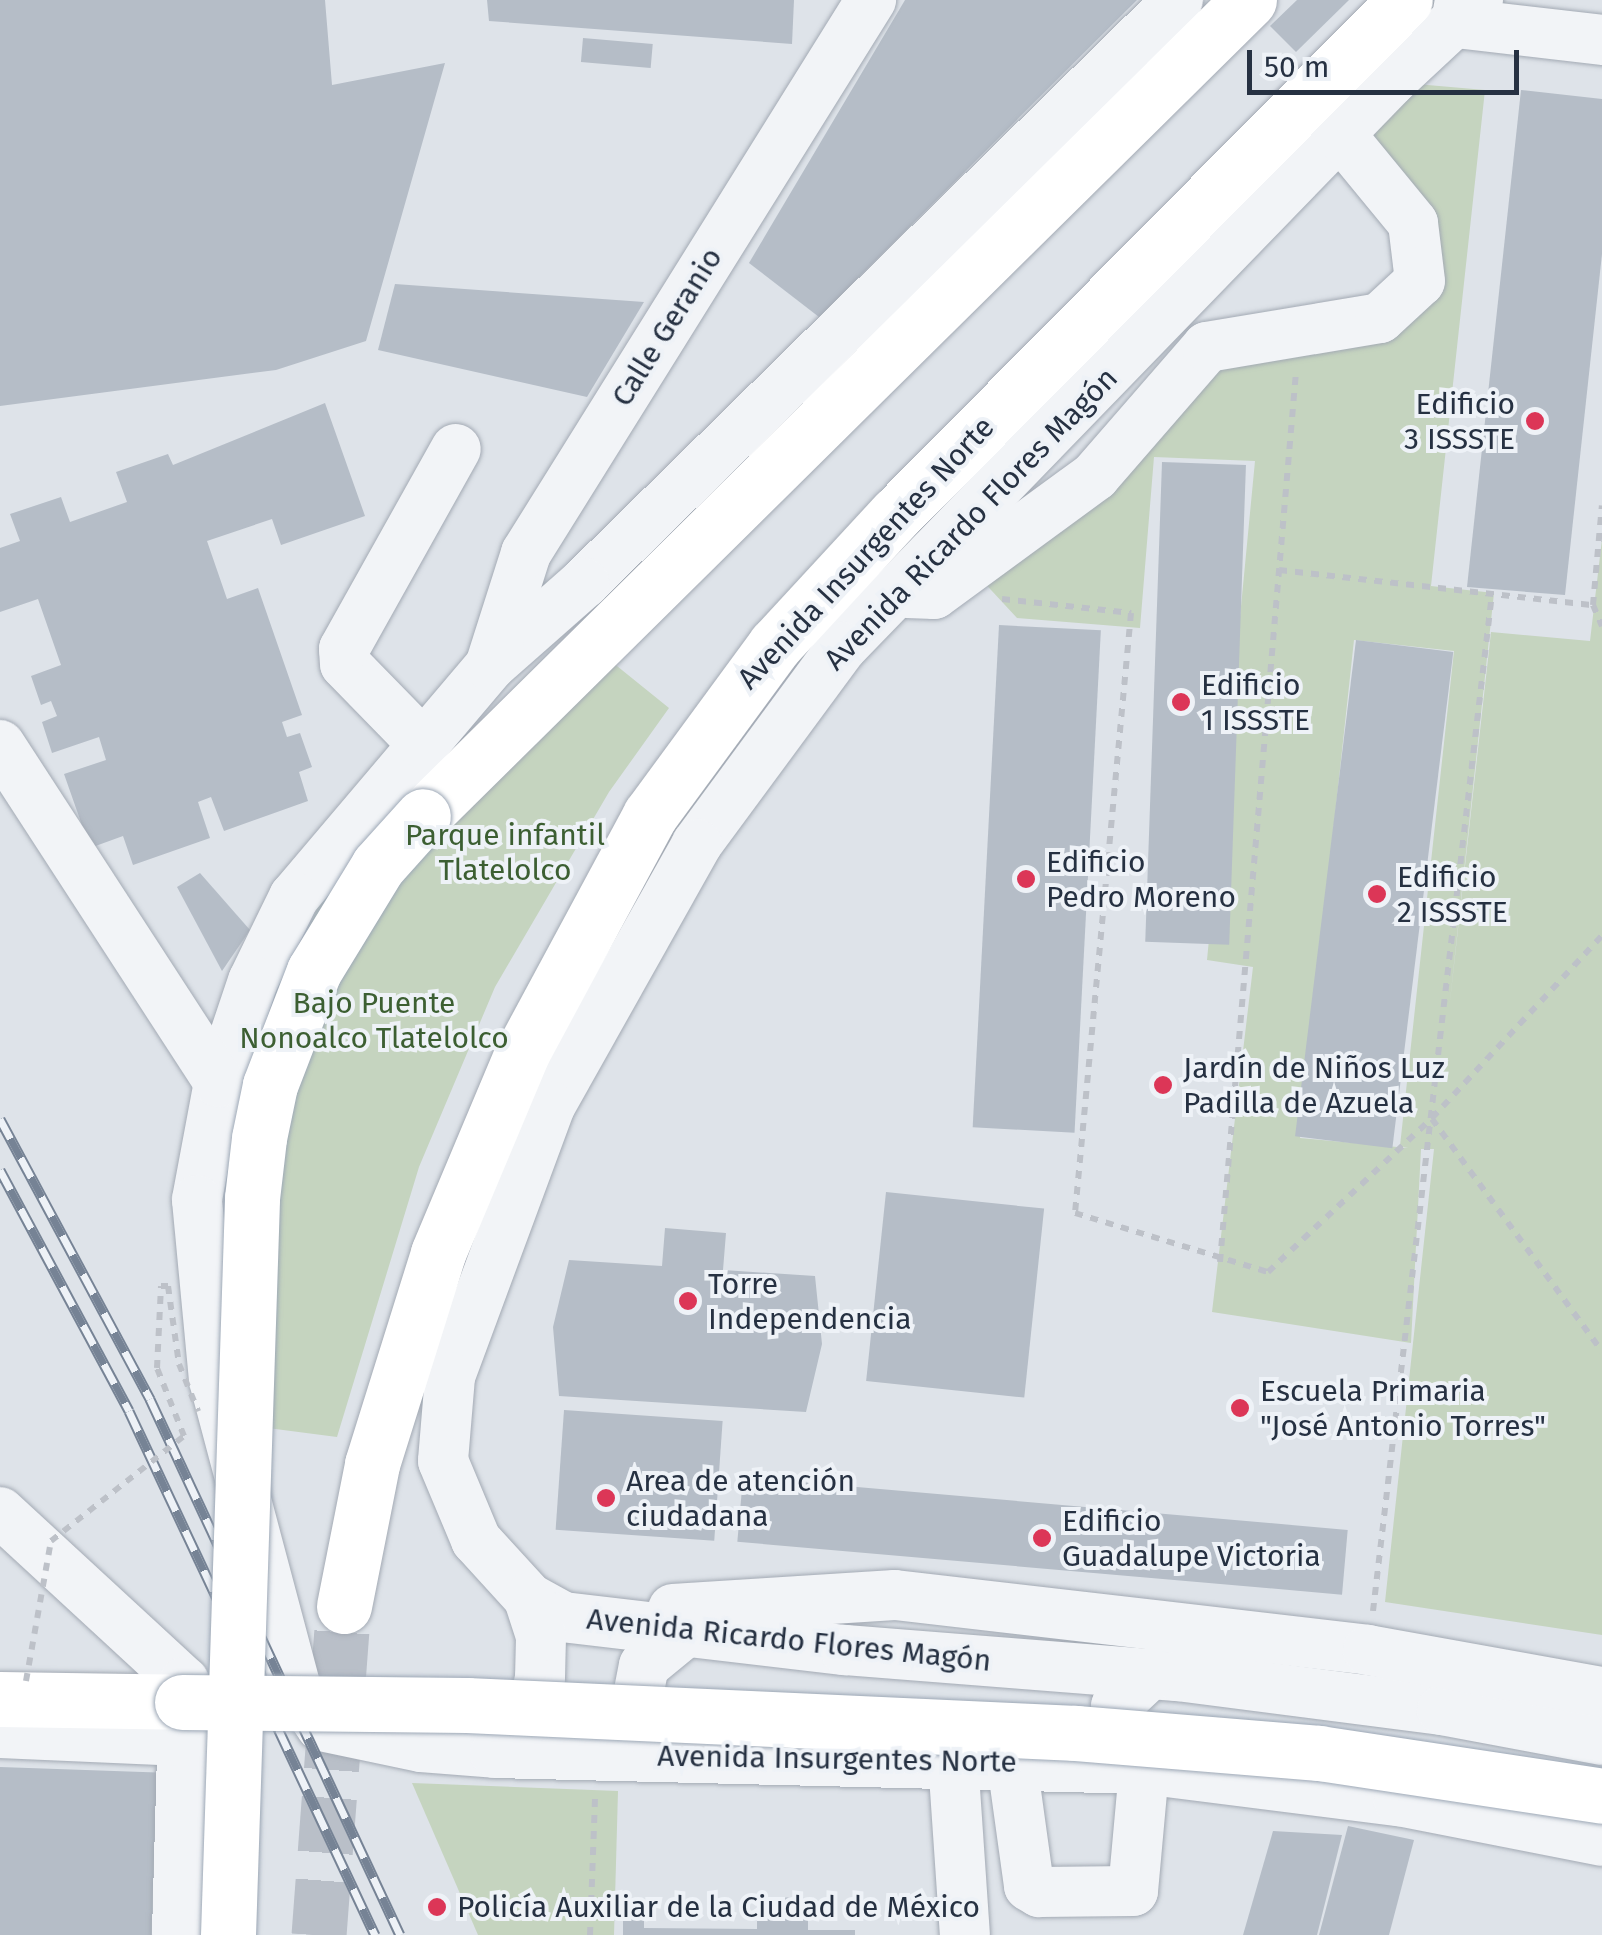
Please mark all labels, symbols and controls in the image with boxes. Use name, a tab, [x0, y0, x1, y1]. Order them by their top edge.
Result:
scale bar	[1252, 30, 1524, 92]
text: 50 m	[1264, 49, 1329, 85]
street label: Calle Geranio	[604, 241, 730, 413]
street label: Avenida Ricardo Flores Magón	[817, 360, 1125, 678]
place label: Edificio 3 ISSSTE	[1404, 386, 1515, 456]
street label: Avenida Insurgentes Norte	[730, 409, 1002, 697]
marker: Edificio 3 ISSSTE	[1524, 410, 1546, 432]
place label: Edificio 1 ISSSTE	[1201, 667, 1310, 738]
marker: Edificio 1 ISSSTE	[1170, 691, 1192, 713]
park label: Parque infantil Tlatelolco	[405, 817, 605, 888]
place label: Edificio Pedro Moreno	[1046, 844, 1236, 914]
place label: Edificio 2 ISSSTE	[1397, 859, 1508, 930]
marker: Edificio Pedro Moreno	[1015, 868, 1037, 890]
marker: Edificio 2 ISSSTE	[1366, 883, 1388, 905]
park label: Bajo Puente Nonoalco Tlatelolco	[239, 985, 509, 1056]
place label: Jardín de Niños Luz Padilla de Azuela	[1183, 1050, 1445, 1120]
marker: Jardín de Niños Luz Padilla de Azuela	[1152, 1074, 1174, 1096]
place label: Torre Independencia	[708, 1266, 911, 1336]
marker: Torre Independencia	[677, 1290, 699, 1312]
place label: Escuela Primaria "José Antonio Torres"	[1260, 1373, 1546, 1444]
marker: Escuela Primaria "José Antonio Torres"	[1229, 1397, 1251, 1419]
place label: Area de atención ciudadana	[626, 1463, 855, 1534]
marker: Area de atención ciudadana	[595, 1487, 617, 1509]
place label: Edificio Guadalupe Victoria	[1062, 1503, 1321, 1574]
marker: Edificio Guadalupe Victoria	[1031, 1527, 1053, 1549]
street label: Avenida Ricardo Flores Magón	[585, 1601, 993, 1679]
street label: Avenida Insurgentes Norte	[657, 1738, 1017, 1780]
place label: Policía Auxiliar de la Ciudad de México	[457, 1889, 980, 1925]
marker: Policía Auxiliar de la Ciudad de México	[426, 1896, 448, 1918]

